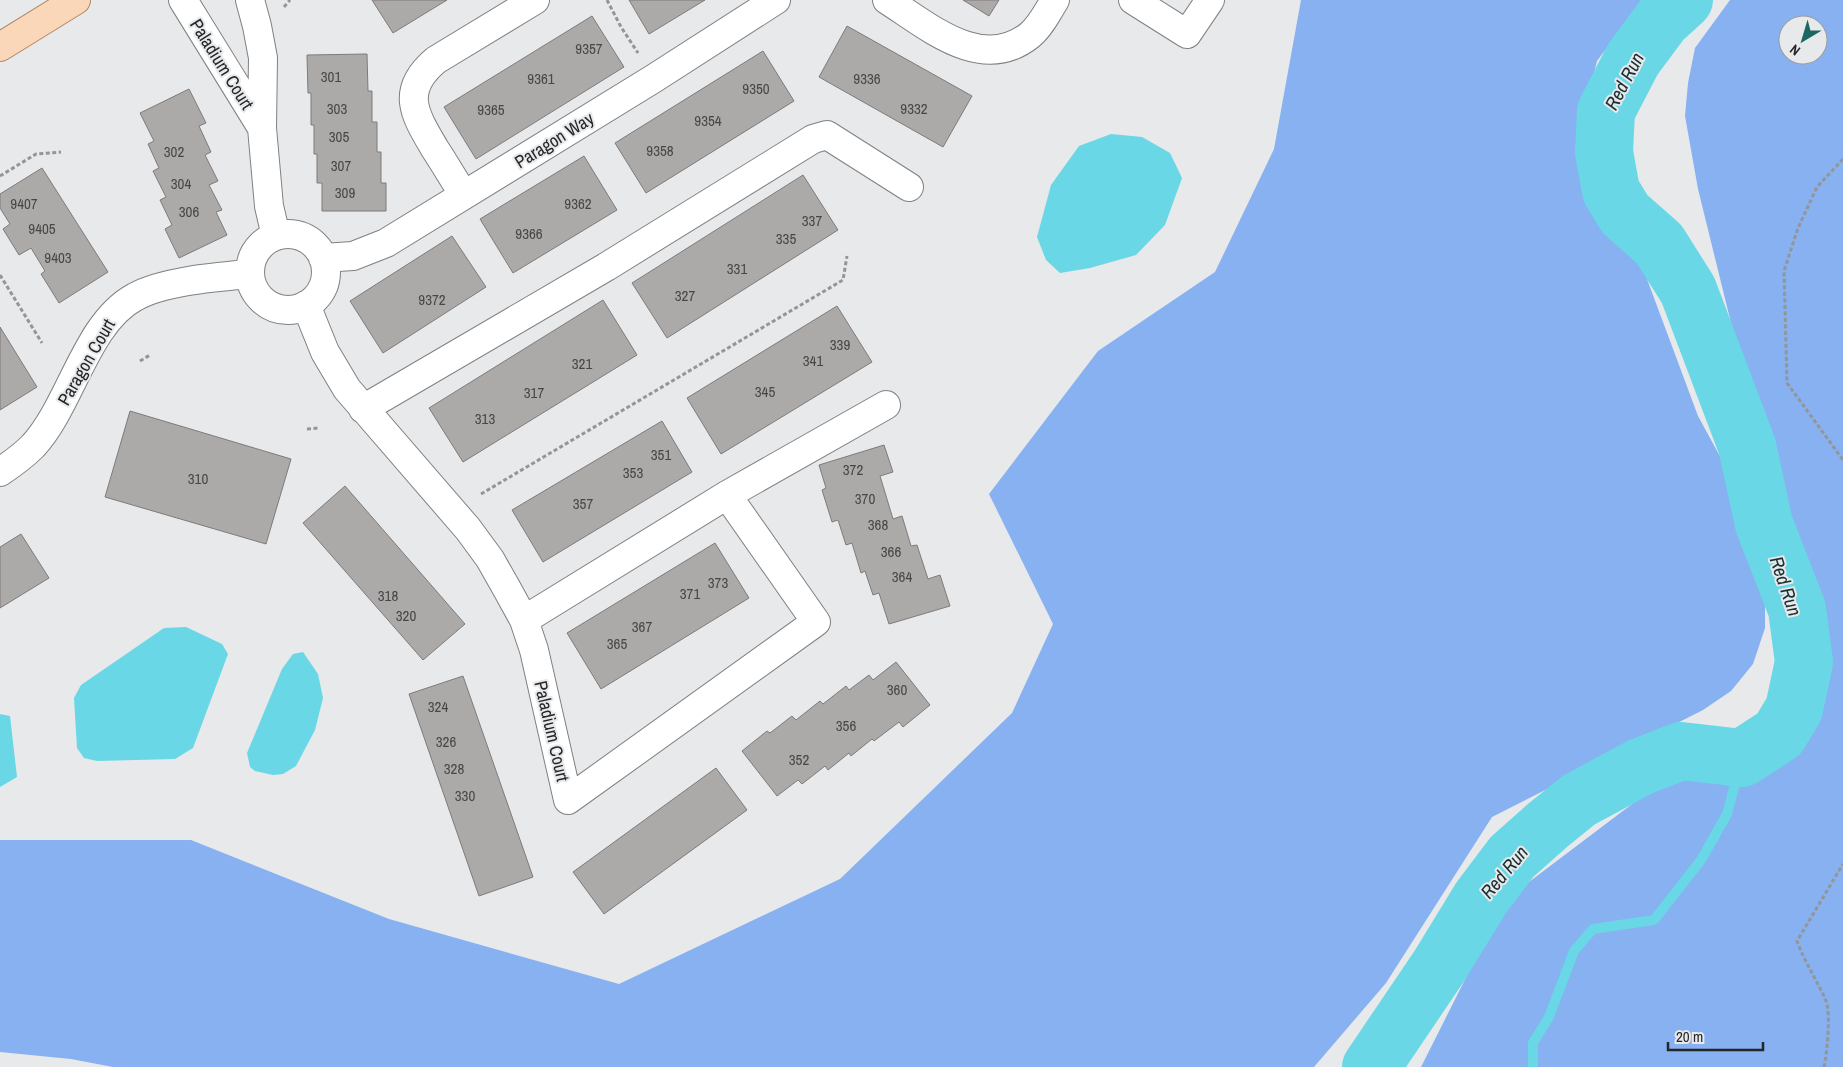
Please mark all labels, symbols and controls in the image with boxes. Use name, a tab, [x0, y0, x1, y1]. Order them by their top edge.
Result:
street label: Paladium Court	[184, 14, 260, 114]
north arrow	[1778, 15, 1828, 65]
house number: 9357	[575, 38, 603, 59]
text: N	[1786, 41, 1804, 60]
water label: Red Run	[1598, 48, 1650, 114]
house number: 301	[321, 66, 341, 87]
house number: 9361	[527, 68, 555, 89]
house number: 9336	[853, 68, 881, 89]
house number: 9350	[742, 78, 770, 99]
house number: 303	[327, 98, 347, 119]
house number: 9332	[900, 98, 928, 119]
house number: 9365	[477, 99, 505, 120]
street label: Paragon Way	[510, 106, 599, 174]
house number: 9354	[694, 110, 722, 131]
house number: 305	[329, 126, 349, 147]
house number: 9358	[646, 140, 674, 161]
house number: 302	[164, 141, 184, 162]
house number: 307	[331, 155, 351, 176]
house number: 304	[171, 173, 191, 194]
house number: 309	[335, 182, 355, 203]
house number: 9407	[10, 193, 38, 214]
house number: 9362	[564, 193, 592, 214]
house number: 306	[179, 201, 199, 222]
house number: 337	[802, 210, 822, 231]
house number: 9405	[28, 218, 56, 239]
house number: 9366	[515, 223, 543, 244]
house number: 335	[776, 228, 796, 249]
house number: 9403	[44, 247, 72, 268]
house number: 331	[727, 258, 747, 279]
house number: 327	[675, 285, 695, 306]
house number: 9372	[418, 289, 446, 310]
street label: Paragon Court	[51, 314, 121, 410]
house number: 339	[830, 334, 850, 355]
house number: 341	[803, 350, 823, 371]
house number: 321	[572, 353, 592, 374]
house number: 345	[755, 381, 775, 402]
house number: 317	[524, 382, 544, 403]
house number: 313	[475, 408, 495, 429]
house number: 351	[651, 444, 671, 465]
house number: 372	[843, 459, 863, 480]
house number: 353	[623, 462, 643, 483]
house number: 310	[188, 468, 208, 489]
house number: 370	[855, 488, 875, 509]
house number: 357	[573, 493, 593, 514]
house number: 368	[868, 514, 888, 535]
house number: 366	[881, 541, 901, 562]
water label: Red Run	[1764, 553, 1808, 619]
house number: 364	[892, 566, 912, 587]
house number: 373	[708, 572, 728, 593]
house number: 371	[680, 583, 700, 604]
house number: 318	[378, 585, 398, 606]
house number: 320	[396, 605, 416, 626]
house number: 367	[632, 616, 652, 637]
house number: 365	[607, 633, 627, 654]
street label: Paladium Court	[528, 678, 576, 784]
house number: 360	[887, 679, 907, 700]
house number: 324	[428, 696, 448, 717]
house number: 356	[836, 715, 856, 736]
house number: 326	[436, 731, 456, 752]
house number: 352	[789, 749, 809, 770]
house number: 328	[444, 758, 464, 779]
house number: 330	[455, 785, 475, 806]
water label: Red Run	[1474, 840, 1534, 904]
scale bar	[1668, 1020, 1763, 1052]
text: 20 m	[1676, 1026, 1703, 1047]

